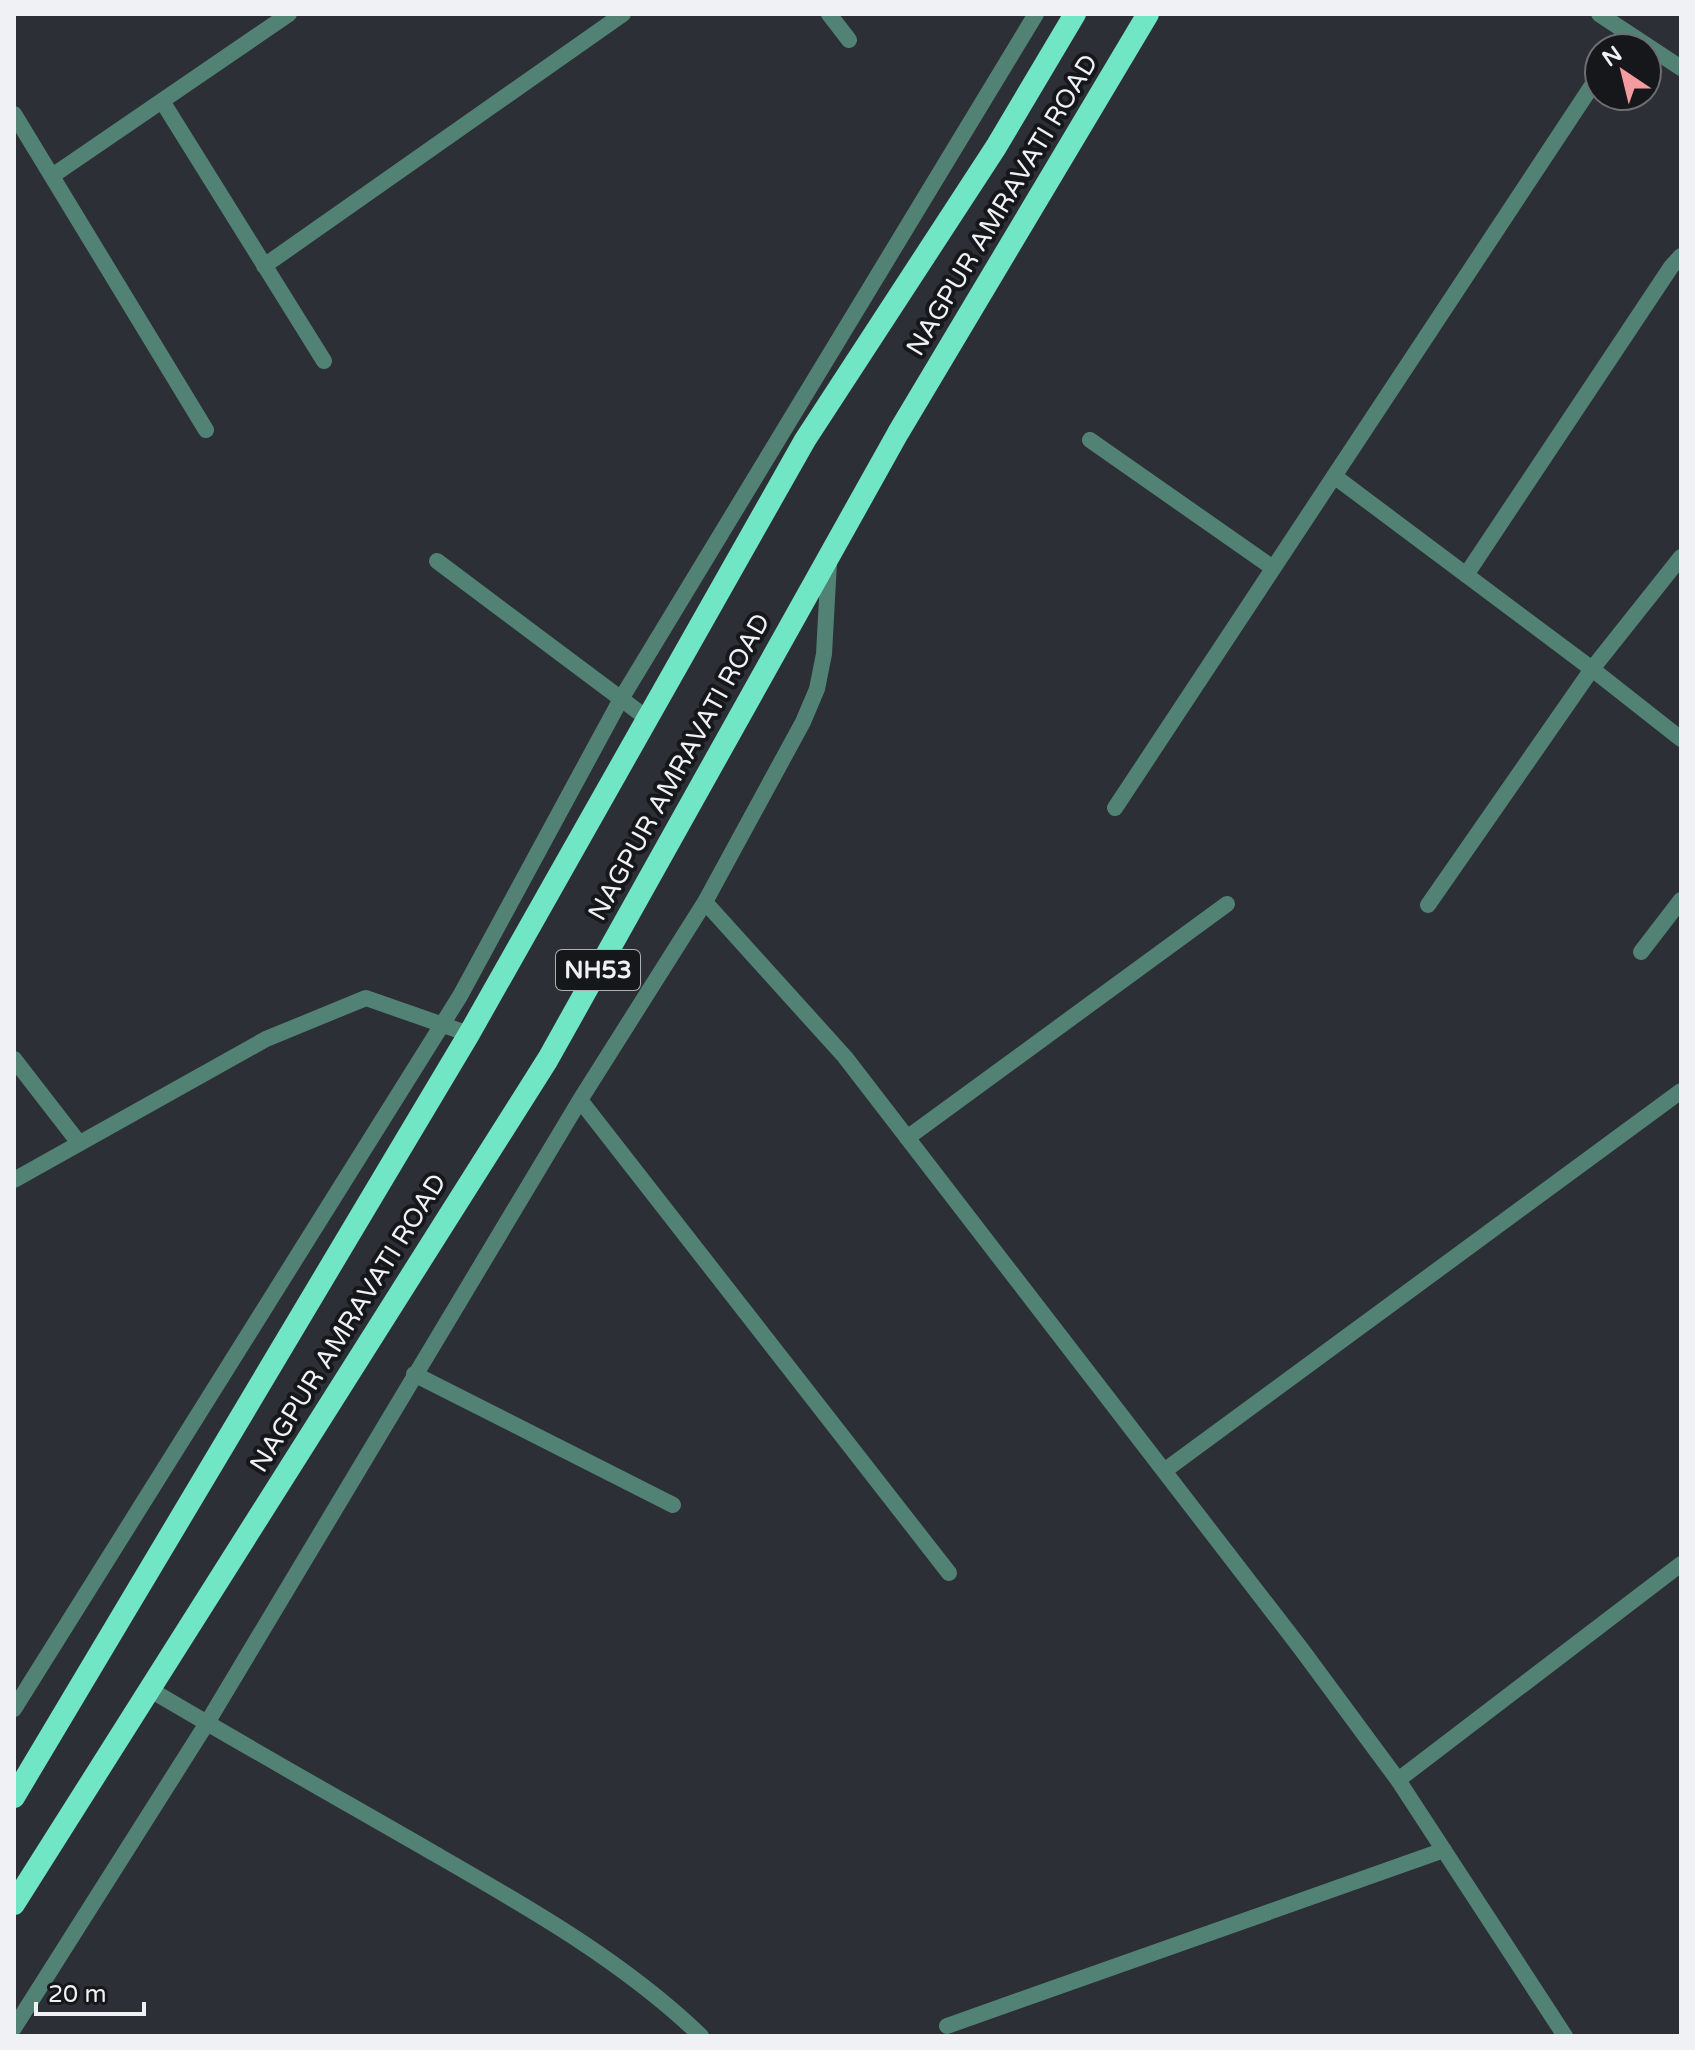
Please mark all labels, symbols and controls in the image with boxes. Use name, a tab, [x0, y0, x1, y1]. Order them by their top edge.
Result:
north arrow	[1583, 32, 1663, 112]
text: N	[1597, 41, 1627, 72]
street label: NAGPUR AMRAVATI ROAD	[900, 49, 1104, 361]
street label: NAGPUR AMRAVATI ROAD	[582, 608, 776, 926]
road number: NH53	[556, 950, 640, 990]
street label: NAGPUR AMRAVATI ROAD	[243, 1168, 453, 1478]
scale bar	[36, 1966, 144, 2016]
text: 20 m	[48, 1980, 106, 2009]

